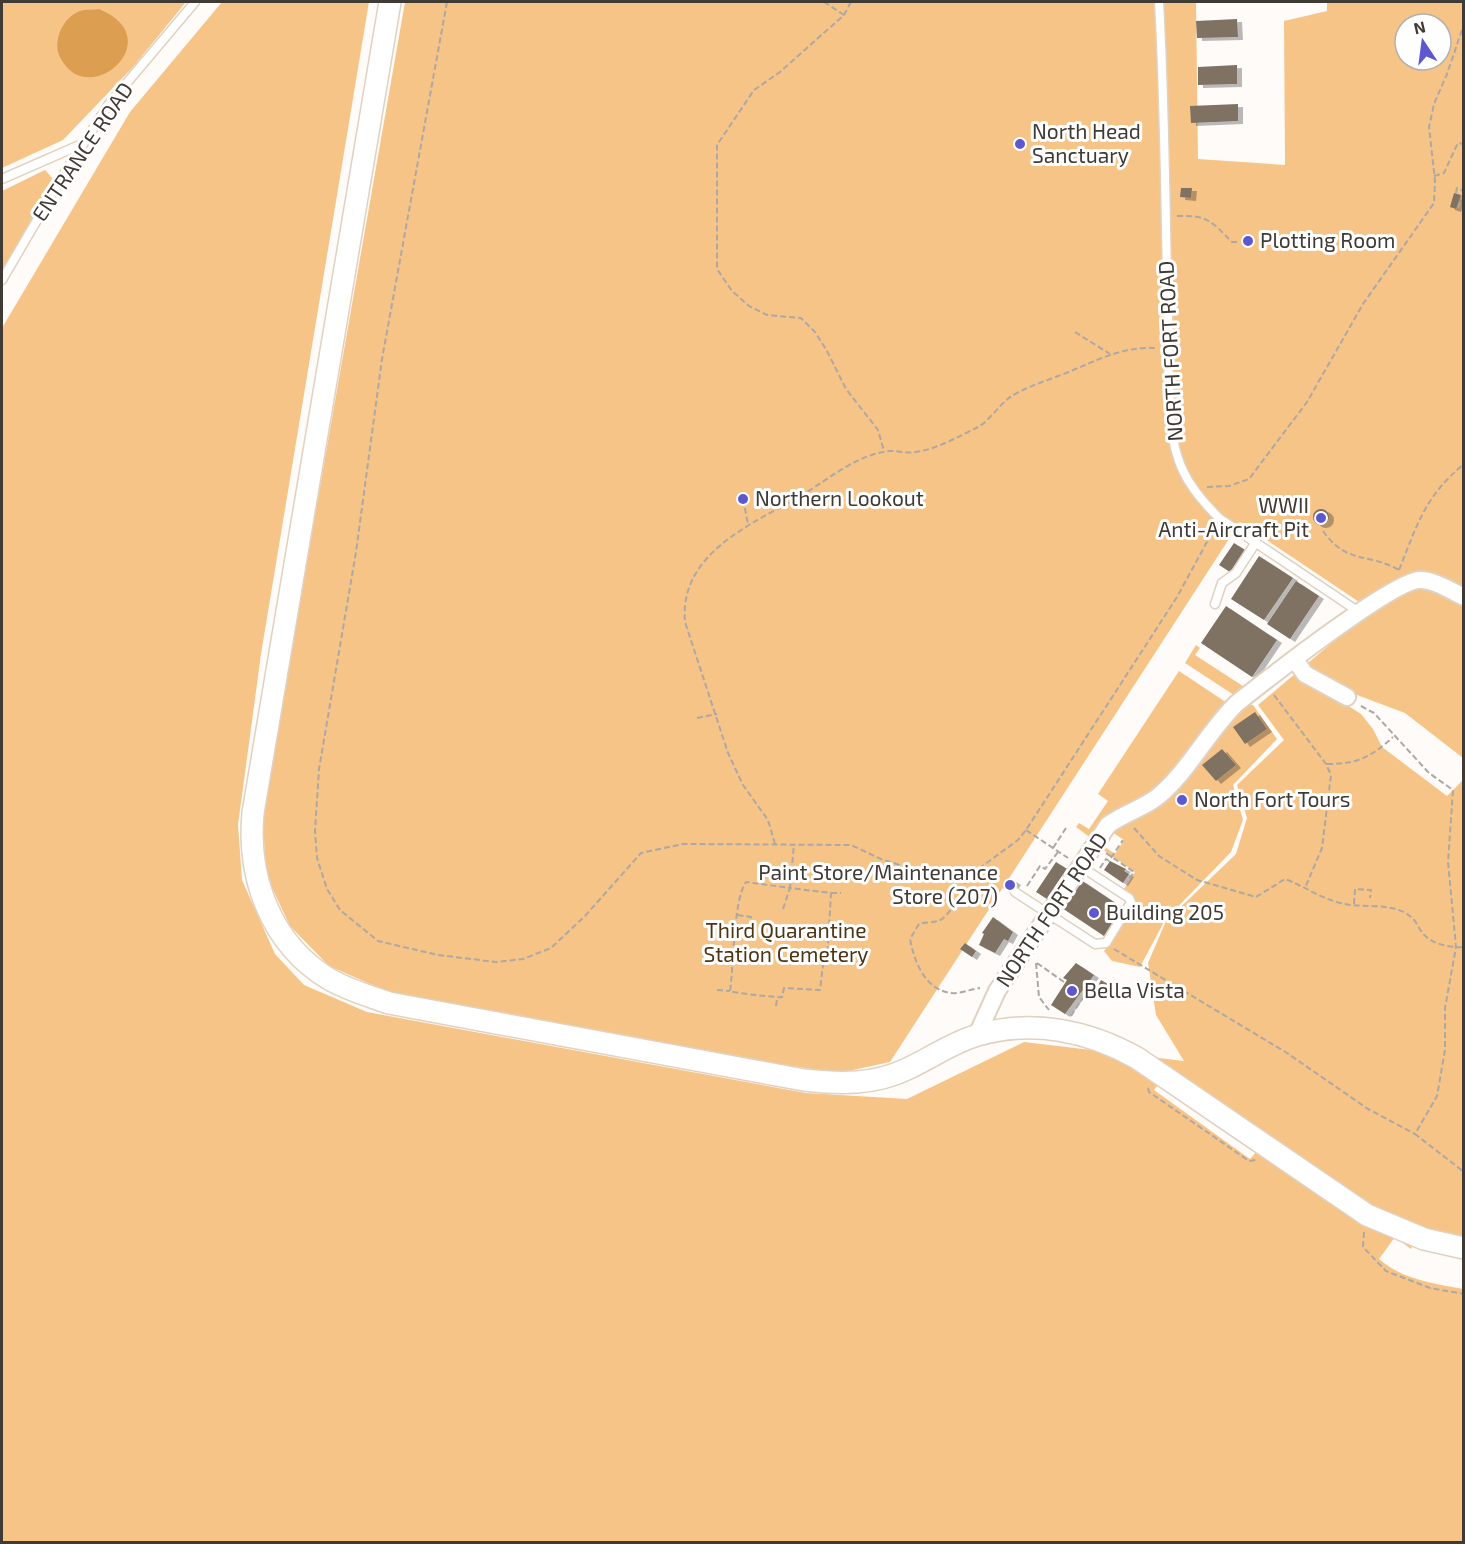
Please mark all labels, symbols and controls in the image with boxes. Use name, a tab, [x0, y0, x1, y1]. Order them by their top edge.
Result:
north arrow	[1393, 12, 1453, 72]
text: N	[1412, 16, 1427, 37]
street label: ENTRANCE ROAD	[26, 77, 137, 225]
place label: North Head Sanctuary	[1032, 118, 1141, 167]
marker: North Head Sanctuary	[1013, 137, 1027, 151]
place label: Plotting Room	[1260, 227, 1395, 252]
marker: Plotting Room	[1241, 234, 1255, 248]
street label: NORTH FORT ROAD	[1152, 260, 1187, 442]
place label: Northern Lookout	[755, 485, 924, 510]
marker: Northern Lookout	[736, 492, 750, 506]
place label: WWII Anti-Aircraft Pit	[1158, 492, 1309, 541]
marker: WWII Anti-Aircraft Pit	[1314, 511, 1328, 525]
place label: North Fort Tours	[1194, 786, 1350, 811]
marker: North Fort Tours	[1175, 793, 1189, 807]
street label: NORTH FORT ROAD	[990, 827, 1112, 991]
place label: Paint Store/Maintenance Store (207)	[758, 859, 998, 908]
marker: Paint Store/Maintenance Store (207)	[1003, 878, 1017, 892]
place label: Building 205	[1106, 899, 1224, 924]
marker: Building 205	[1087, 906, 1101, 920]
park label: Third Quarantine Station Cemetery	[704, 917, 868, 966]
place label: Bella Vista	[1084, 977, 1185, 1002]
marker: Bella Vista	[1065, 984, 1079, 998]

